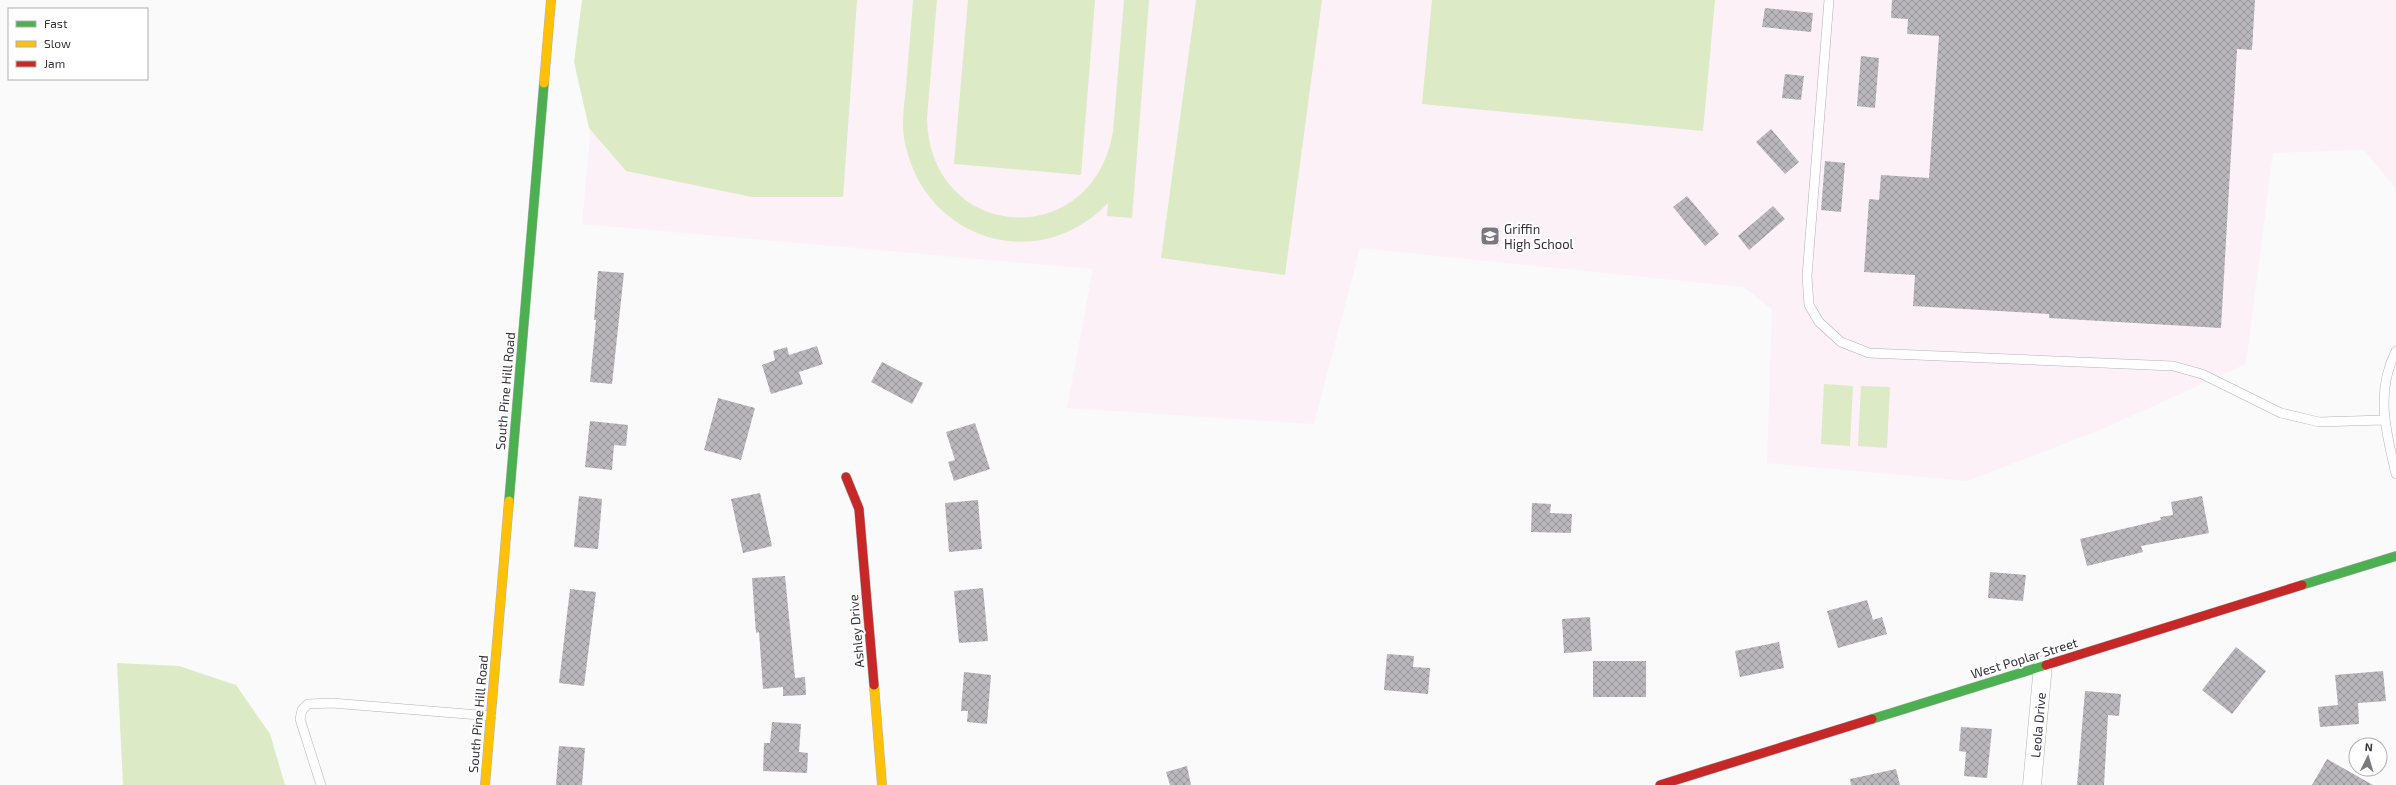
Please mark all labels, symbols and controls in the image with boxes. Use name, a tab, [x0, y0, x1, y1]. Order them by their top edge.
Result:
legend	[8, 8, 148, 80]
text: Fast	[44, 16, 68, 30]
text: Slow	[44, 36, 71, 50]
text: Jam	[44, 56, 65, 70]
place label: Griffin High School	[1504, 221, 1574, 252]
school or university icon: Griffin High School	[1479, 225, 1501, 247]
street label: South Pine Hill Road	[492, 332, 518, 450]
street label: Ashley Drive	[845, 594, 867, 668]
street label: West Poplar Street	[1969, 634, 2079, 682]
street label: South Pine Hill Road	[465, 655, 491, 773]
street label: Leola Drive	[2027, 692, 2049, 758]
north arrow	[2348, 737, 2388, 777]
text: N	[2364, 740, 2373, 753]

